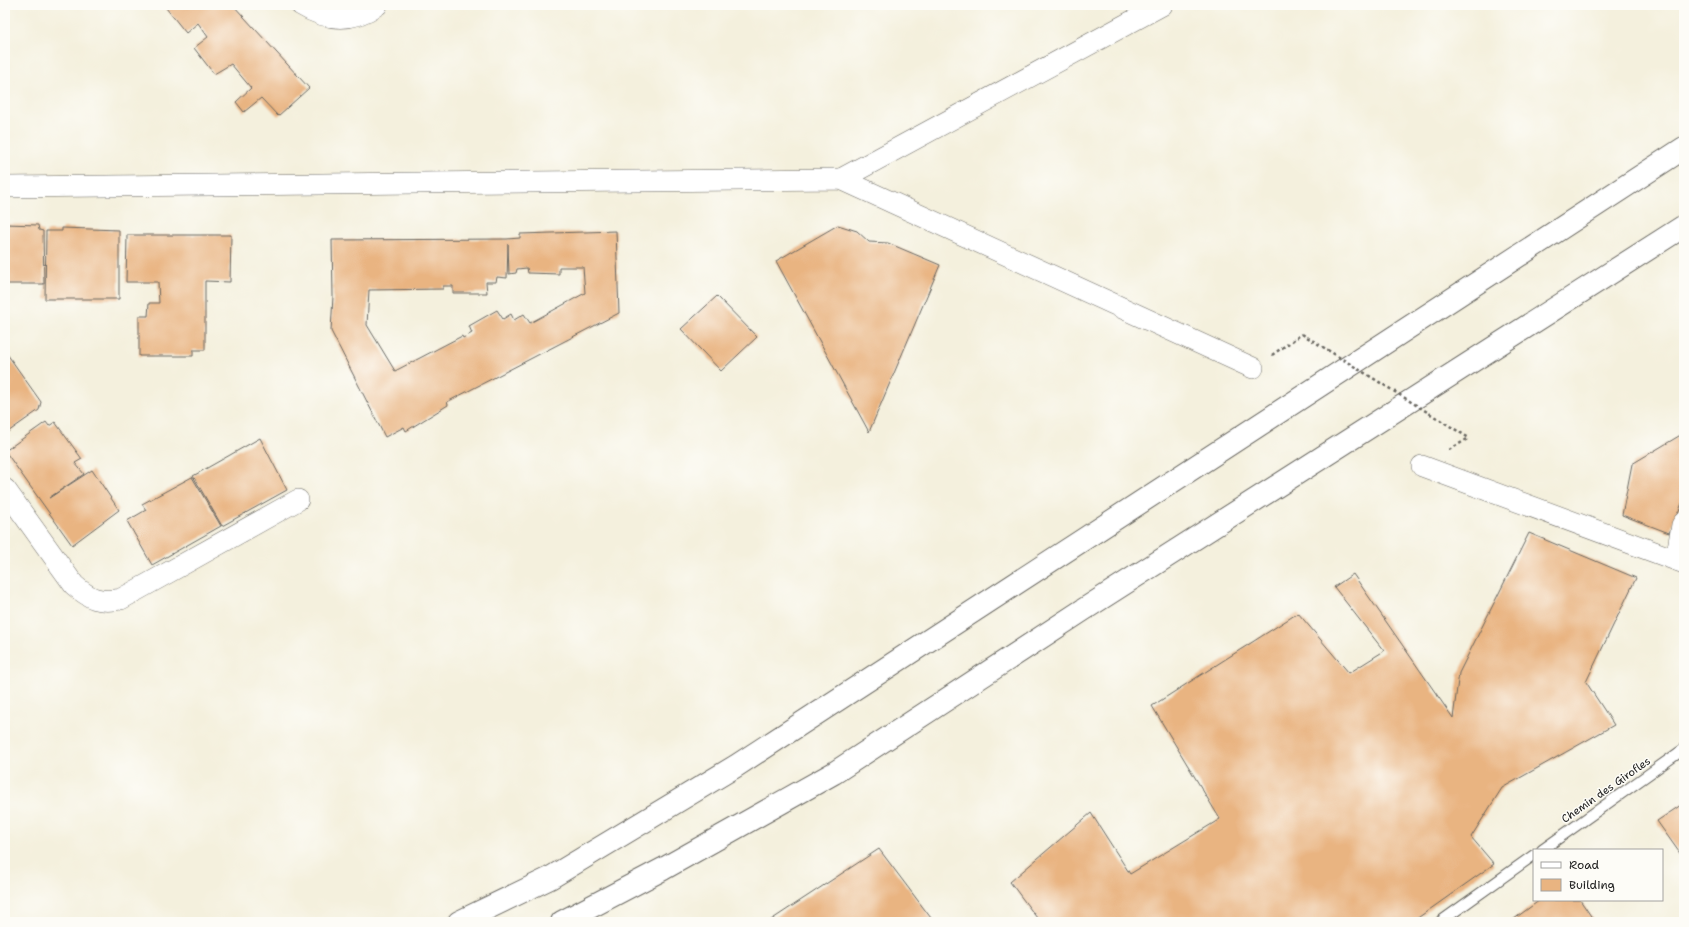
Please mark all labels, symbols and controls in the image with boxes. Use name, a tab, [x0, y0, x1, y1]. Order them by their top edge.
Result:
street label: Chemin des Girofles	[1558, 754, 1654, 826]
legend	[1533, 849, 1663, 901]
text: Road	[1569, 857, 1600, 873]
text: Building	[1569, 877, 1615, 893]

